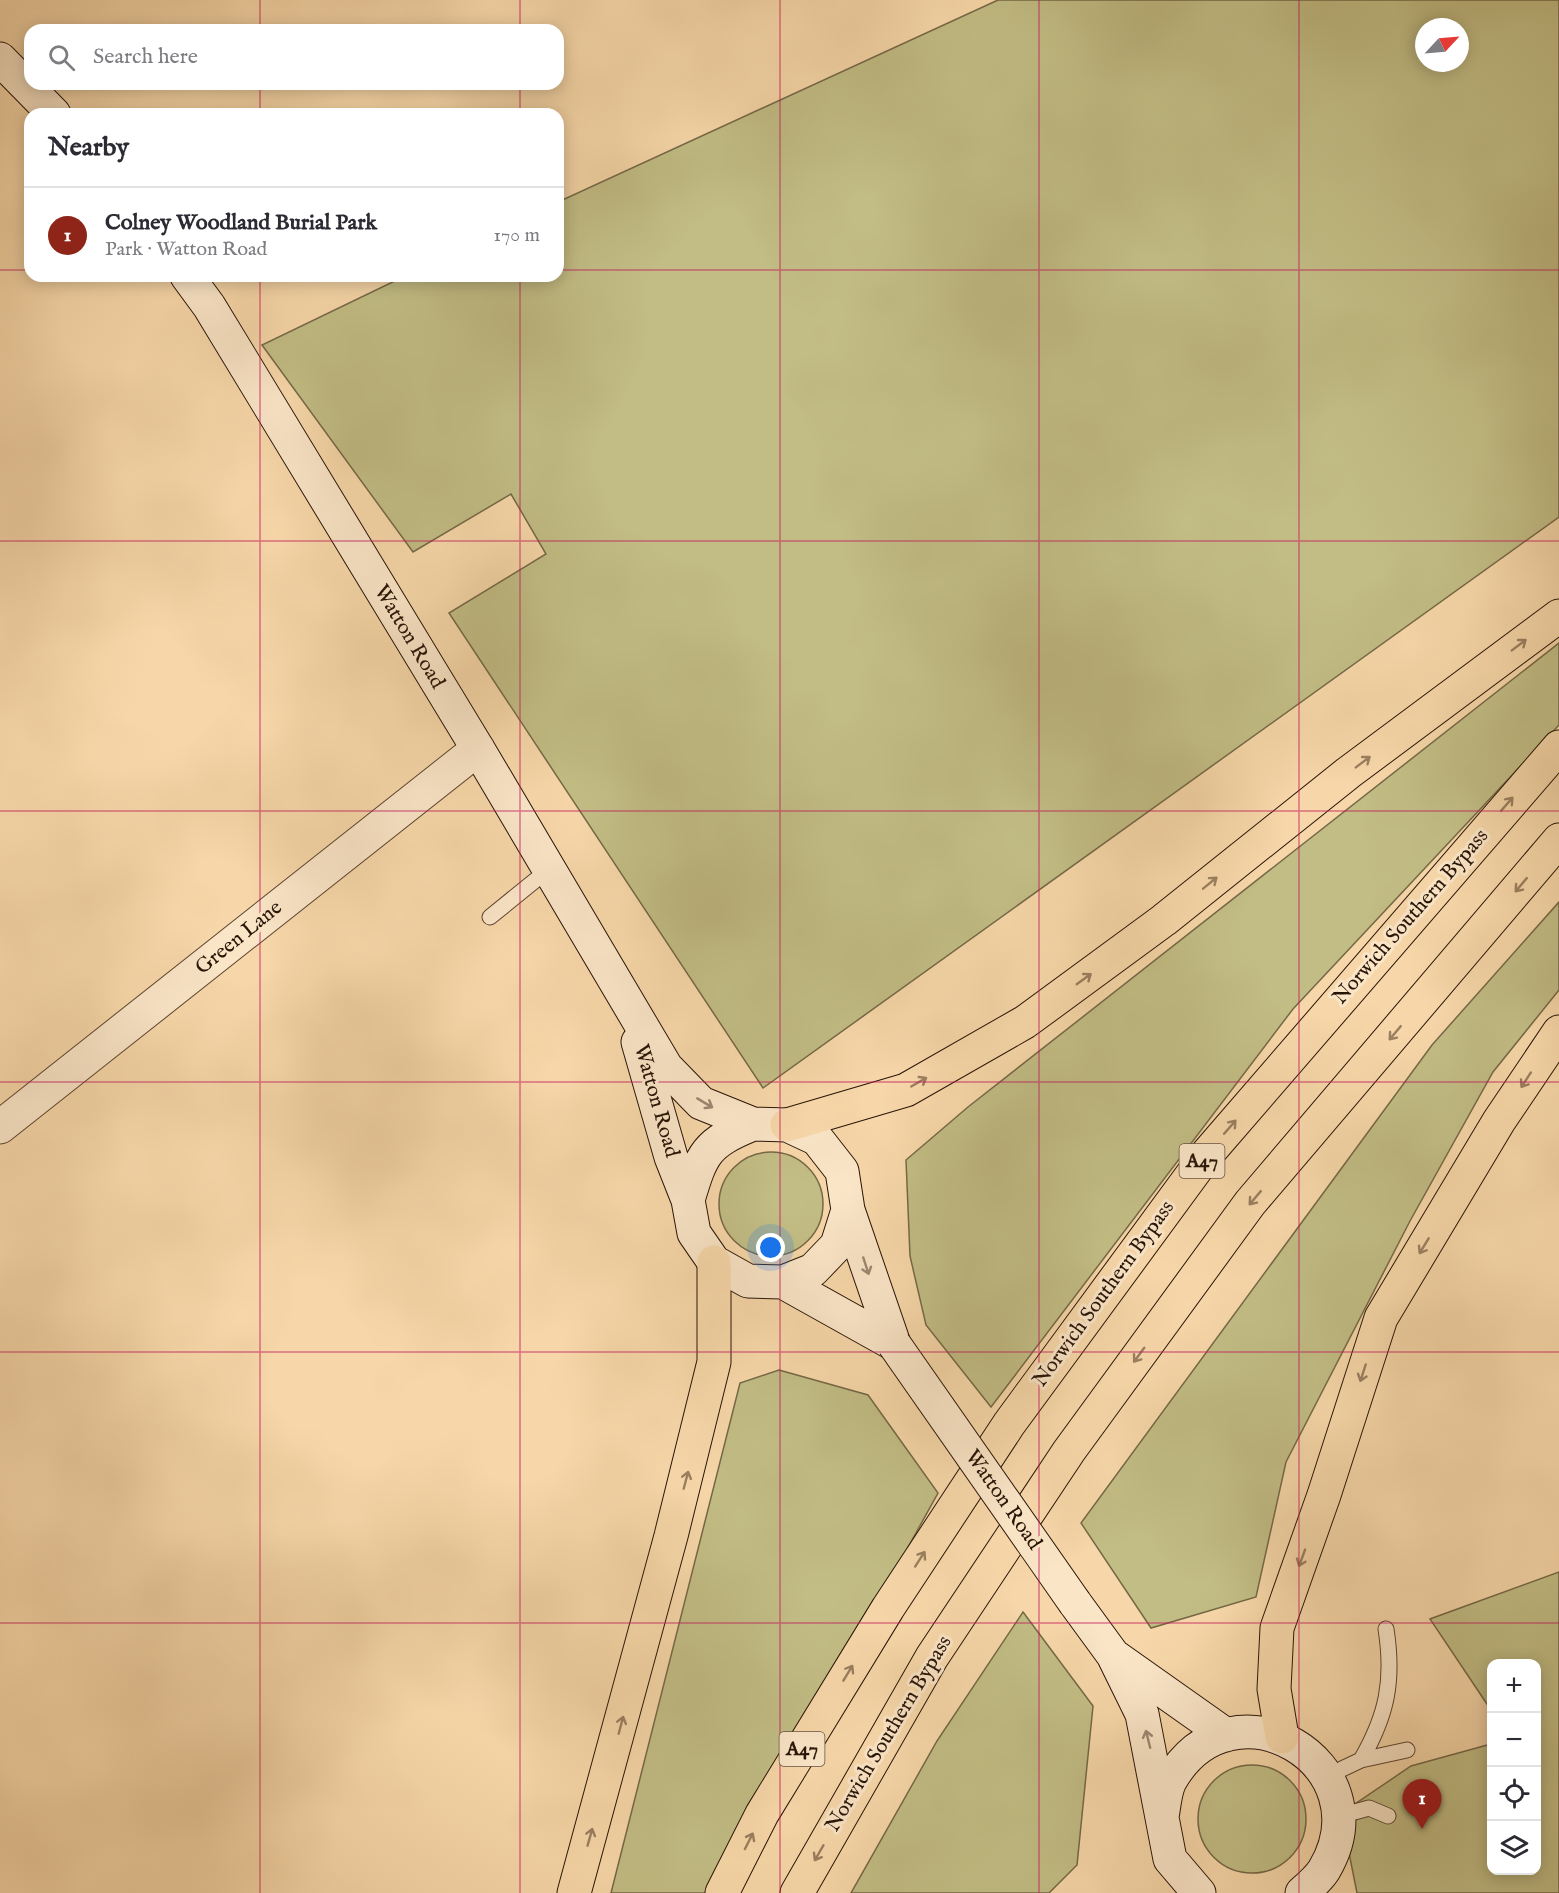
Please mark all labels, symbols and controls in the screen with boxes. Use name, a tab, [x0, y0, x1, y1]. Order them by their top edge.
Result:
north arrow	[1415, 18, 1469, 72]
search box	[24, 24, 564, 90]
icon: search	[45, 41, 78, 74]
text: Search here	[93, 43, 198, 71]
text: Nearby	[48, 131, 129, 164]
text: Colney Woodland Burial Park	[105, 209, 377, 237]
text: 1	[64, 223, 71, 248]
text: 170 m	[494, 223, 540, 248]
text: Park · Watton Road	[105, 237, 267, 262]
street label: Watton Road	[367, 580, 451, 695]
one-way arrow	[1511, 639, 1527, 652]
one-way arrow	[1354, 756, 1370, 768]
one-way arrow	[1500, 797, 1514, 812]
street label: Norwich Southern Bypass	[1327, 823, 1495, 1011]
one-way arrow	[1202, 877, 1218, 890]
one-way arrow	[1514, 877, 1528, 892]
street label: Green Lane	[190, 894, 288, 981]
one-way arrow	[1075, 973, 1091, 985]
one-way arrow	[1388, 1025, 1402, 1040]
street label: Watton Road	[627, 1041, 685, 1162]
one-way arrow	[1520, 1072, 1533, 1089]
one-way arrow	[910, 1076, 927, 1088]
one-way arrow	[696, 1097, 713, 1109]
one-way arrow	[1222, 1120, 1236, 1136]
road number: A47	[1180, 1144, 1224, 1178]
one-way arrow	[1248, 1190, 1262, 1205]
street label: Norwich Southern Bypass	[1027, 1195, 1181, 1393]
your location	[756, 1233, 785, 1262]
one-way arrow	[1418, 1237, 1430, 1254]
one-way arrow	[861, 1256, 872, 1275]
one-way arrow	[1133, 1346, 1145, 1362]
one-way arrow	[1357, 1363, 1368, 1382]
street label: Watton Road	[958, 1444, 1048, 1556]
one-way arrow	[681, 1470, 692, 1489]
one-way arrow	[1295, 1548, 1306, 1567]
one-way arrow	[915, 1551, 927, 1568]
street label: Norwich Southern Bypass	[820, 1631, 958, 1837]
map controls	[1487, 1659, 1541, 1875]
button: +	[1487, 1659, 1541, 1713]
one-way arrow	[843, 1665, 855, 1682]
button: −	[1487, 1713, 1541, 1767]
one-way arrow	[615, 1716, 627, 1735]
one-way arrow	[1142, 1730, 1154, 1749]
road number: A47	[780, 1732, 824, 1766]
button: locate	[1487, 1767, 1541, 1821]
pin: 1	[1402, 1780, 1442, 1829]
button: layers	[1487, 1821, 1541, 1875]
one-way arrow	[585, 1828, 596, 1847]
one-way arrow	[744, 1832, 755, 1850]
one-way arrow	[812, 1844, 824, 1861]

